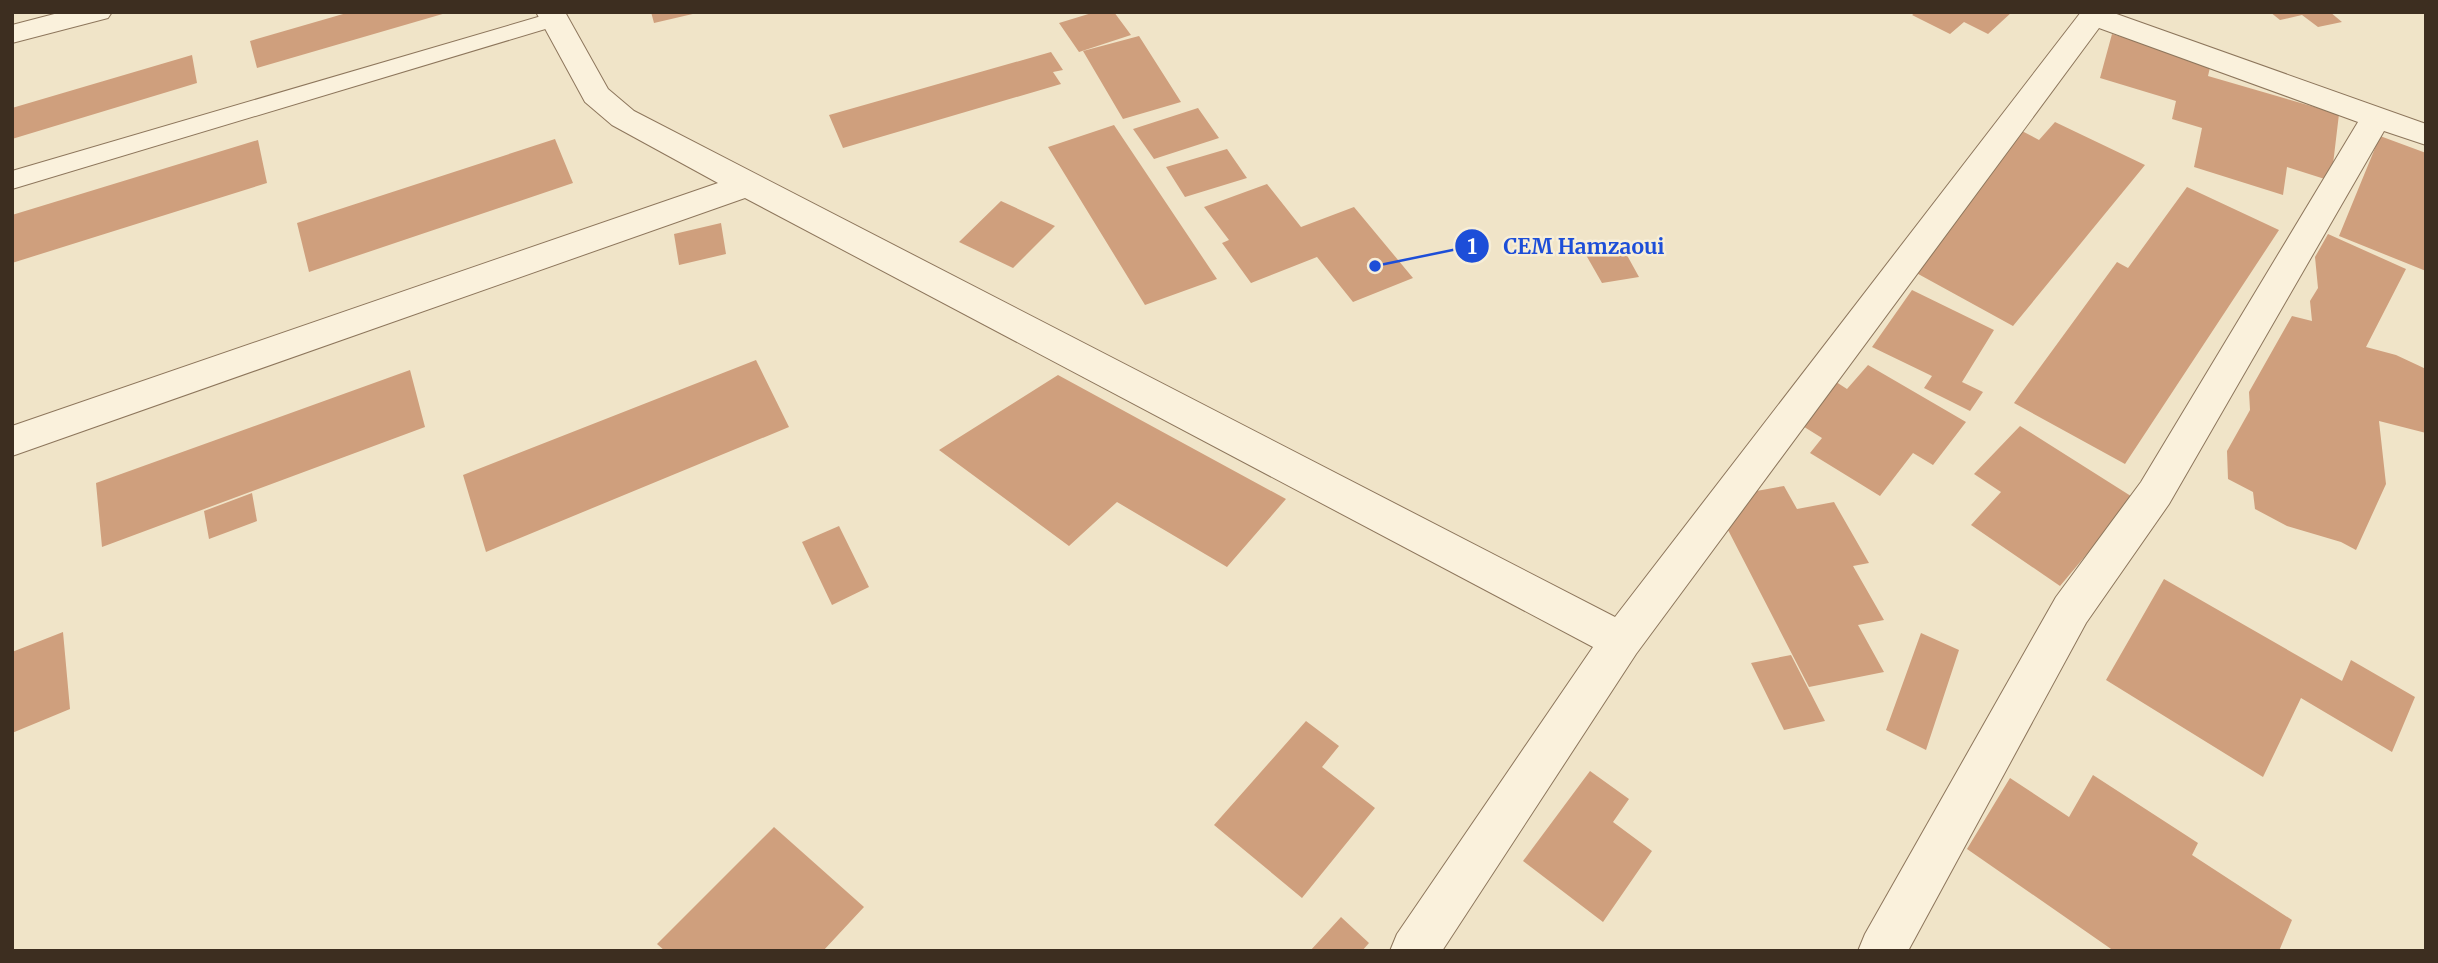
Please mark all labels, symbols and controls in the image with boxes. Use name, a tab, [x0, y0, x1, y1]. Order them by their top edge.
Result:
callout: CEM Hamzaoui	[1454, 225, 1678, 267]
text: 1	[1467, 233, 1477, 260]
text: CEM Hamzaoui	[1504, 233, 1664, 260]

